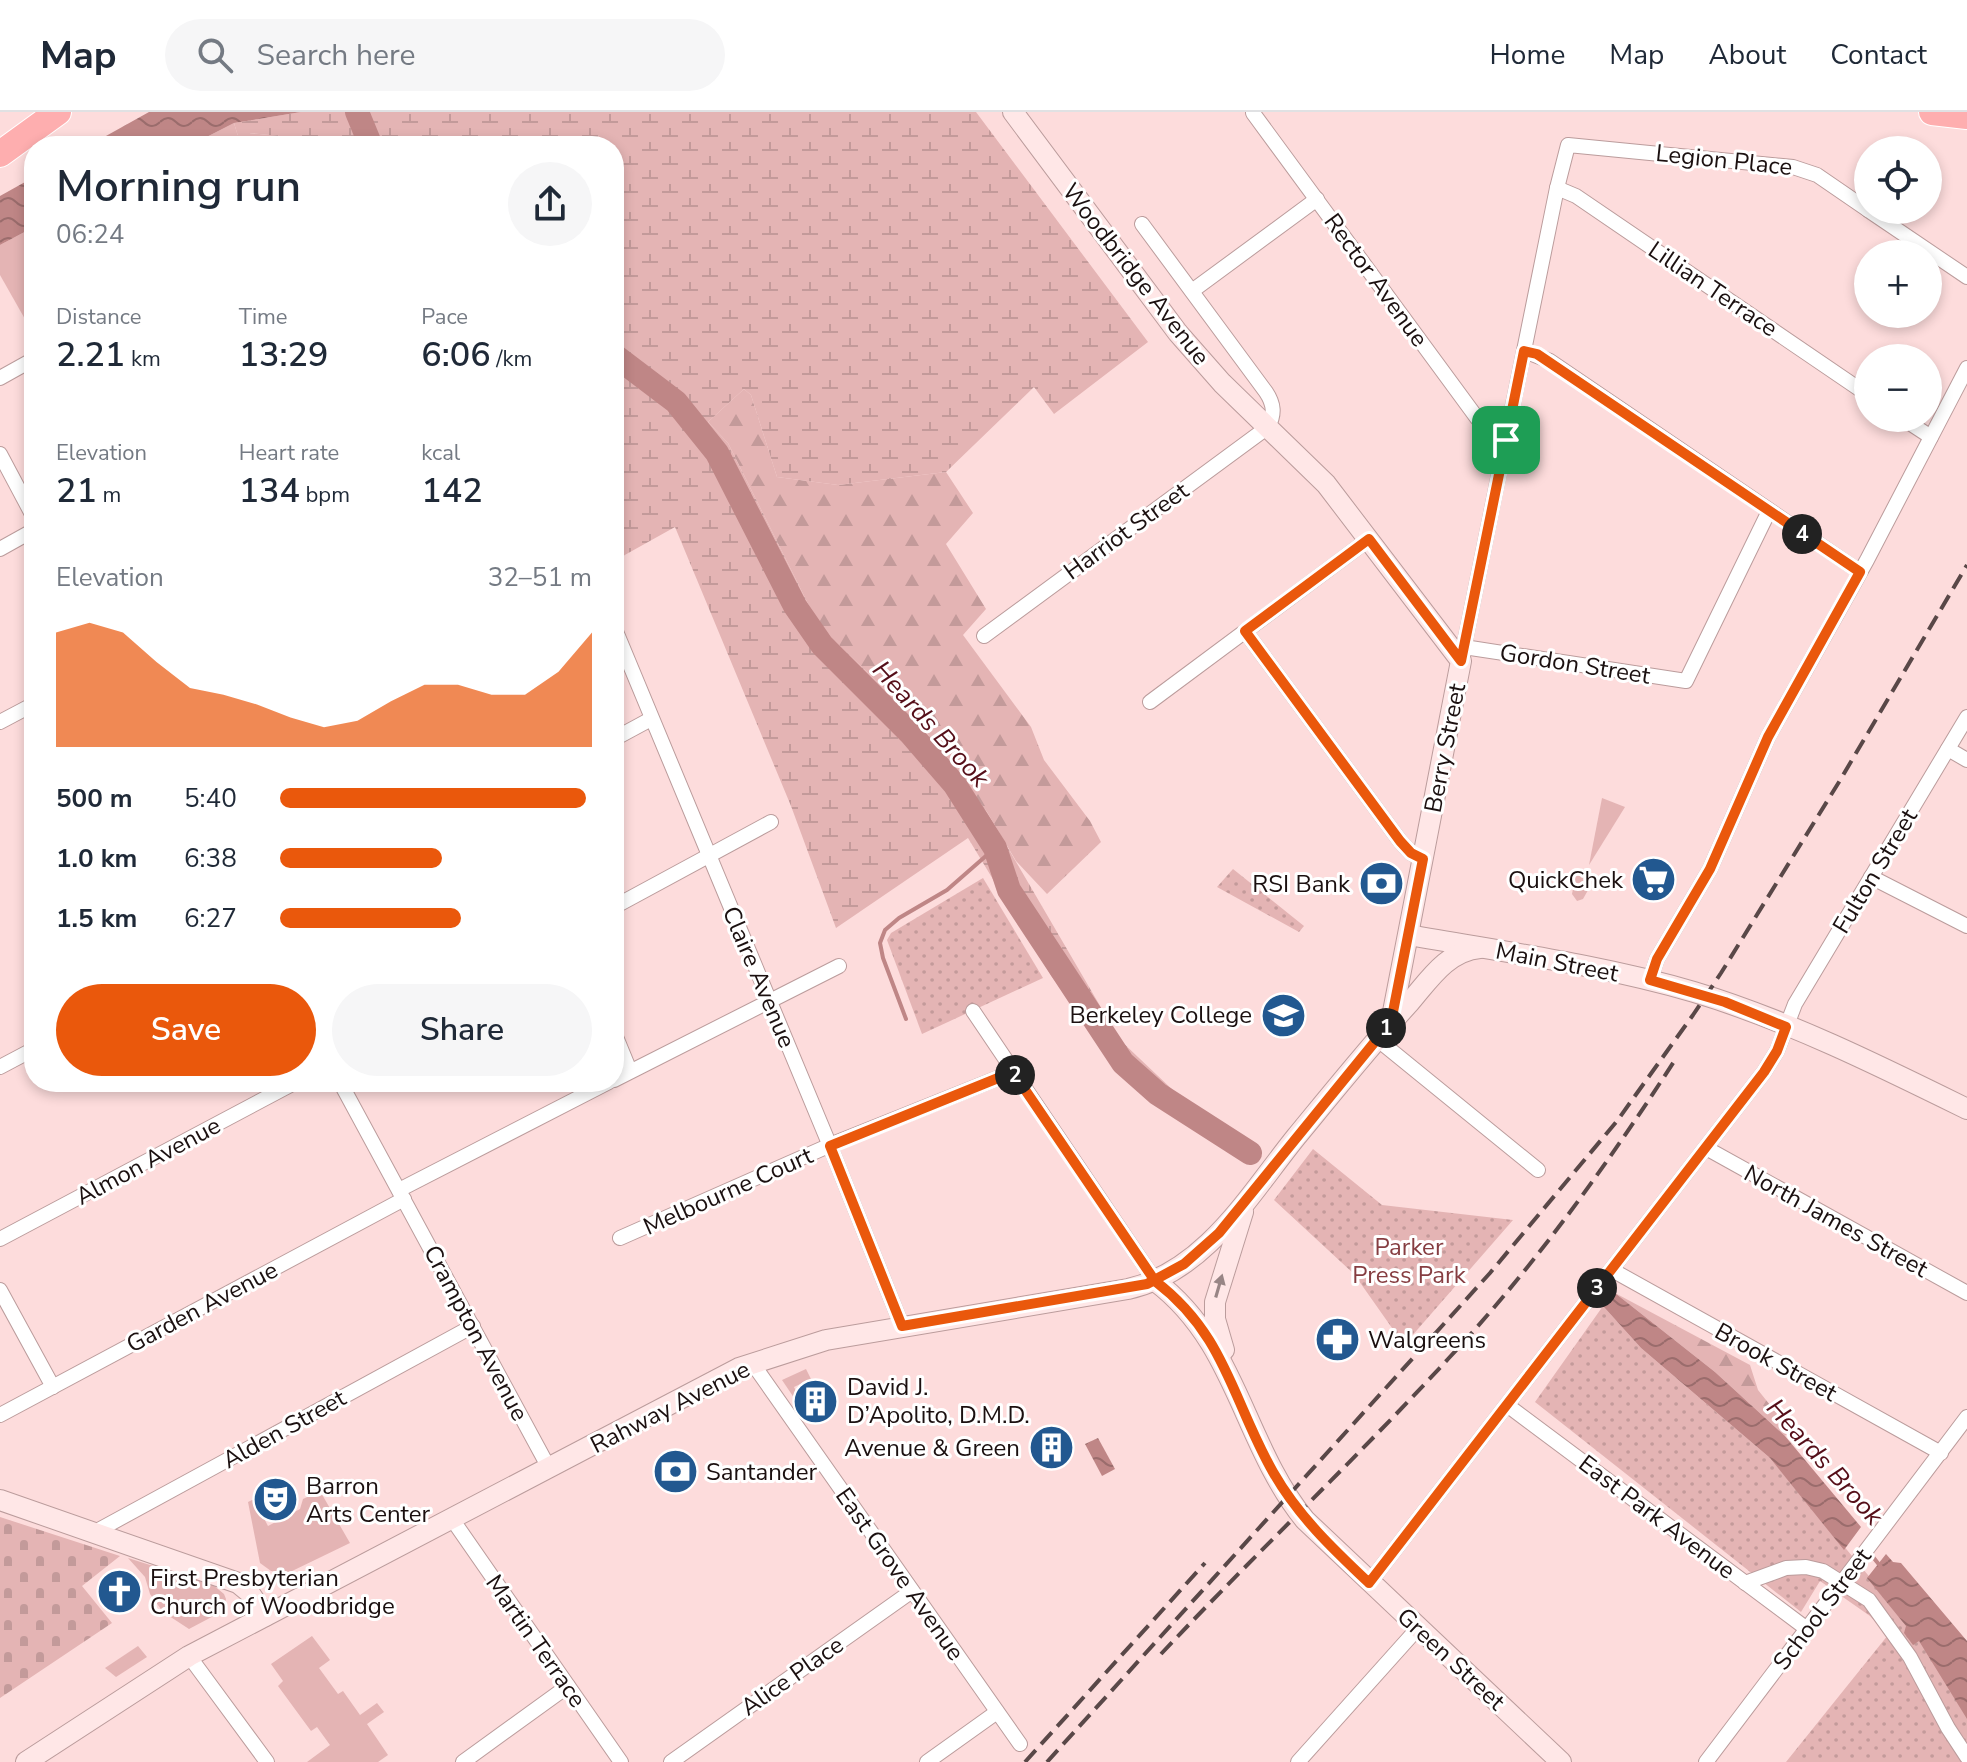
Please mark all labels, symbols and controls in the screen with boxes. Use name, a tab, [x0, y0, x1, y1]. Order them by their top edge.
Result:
search box	[165, 19, 725, 91]
text: Map	[40, 30, 117, 81]
icon: search	[193, 33, 237, 77]
text: Search here	[257, 35, 416, 76]
text: Home	[1490, 36, 1565, 74]
text: Map	[1609, 36, 1664, 74]
text: About	[1708, 36, 1786, 74]
text: Contact	[1830, 36, 1927, 74]
map controls	[1854, 136, 1942, 432]
button: locate	[1854, 136, 1942, 224]
street label: Legion Place	[1654, 137, 1794, 183]
text: Morning run	[56, 157, 301, 217]
button: share	[508, 162, 592, 246]
street label: Woodbridge Avenue	[1055, 176, 1217, 372]
street label: Rector Avenue	[1317, 207, 1435, 353]
text: 06:24	[56, 217, 124, 252]
street label: Lillian Terrace	[1642, 234, 1784, 344]
button: +	[1854, 240, 1942, 328]
text: Distance	[56, 302, 141, 332]
text: Time	[239, 302, 288, 332]
text: Pace	[421, 302, 468, 332]
text: 2.21	[56, 332, 125, 378]
text: 13:29	[239, 332, 328, 378]
text: 6:06	[421, 332, 491, 378]
text: km	[125, 344, 161, 374]
text: /km	[491, 344, 532, 374]
button: −	[1854, 344, 1942, 432]
pin	[1472, 406, 1540, 474]
icon: arrive	[1484, 418, 1528, 462]
text: Elevation	[56, 438, 147, 468]
text: Heart rate	[239, 438, 339, 468]
text: kcal	[421, 438, 460, 468]
text: 21	[56, 468, 97, 514]
text: 134	[239, 468, 300, 514]
text: 142	[421, 468, 483, 514]
street label: Harriot Street	[1057, 475, 1195, 587]
text: m	[97, 480, 121, 510]
text: bpm	[300, 480, 350, 510]
pin: 4	[1782, 514, 1822, 554]
text: 4	[1795, 519, 1809, 549]
text: Elevation	[56, 560, 164, 595]
text: 32–51 m	[488, 560, 592, 595]
street label: Gordon Street	[1498, 636, 1653, 692]
water label: Heards Brook	[865, 653, 998, 796]
street label: Berry Street	[1417, 680, 1473, 815]
text: 500 m	[56, 781, 133, 816]
text: 5:40	[184, 781, 237, 816]
street label: Fulton Street	[1825, 802, 1925, 939]
text: 1.0 km	[56, 841, 137, 876]
text: 6:38	[184, 841, 237, 876]
supermarket icon: QuickChek	[1630, 856, 1678, 904]
bank icon: RSI Bank	[1357, 860, 1405, 908]
place label: QuickChek	[1508, 864, 1624, 896]
place label: RSI Bank	[1252, 868, 1351, 900]
text: 1.5 km	[56, 901, 137, 936]
text: 6:27	[184, 901, 237, 936]
street label: Claire Avenue	[715, 901, 803, 1053]
street label: Main Street	[1493, 934, 1622, 990]
button: Save	[56, 984, 316, 1076]
button: Share	[332, 984, 592, 1076]
school or university icon: Berkeley College	[1259, 991, 1307, 1039]
place label: Berkeley College	[1070, 999, 1252, 1031]
pin: 1	[1366, 1008, 1406, 1048]
text: 1	[1379, 1013, 1393, 1043]
pin: 2	[995, 1055, 1035, 1095]
text: 2	[1008, 1060, 1022, 1090]
street label: Almon Avenue	[70, 1109, 226, 1213]
street label: Melbourne Court	[638, 1139, 818, 1243]
street label: North James Street	[1738, 1157, 1934, 1285]
park label: Parker Press Park	[1352, 1231, 1467, 1291]
street label: Crampton Avenue	[416, 1239, 536, 1427]
street label: Garden Avenue	[121, 1254, 283, 1360]
pin: 3	[1577, 1268, 1617, 1308]
text: 3	[1590, 1273, 1604, 1303]
one-way arrow	[1213, 1274, 1226, 1298]
street label: Brook Street	[1709, 1315, 1843, 1409]
pharmacy icon: Walgreens	[1313, 1316, 1361, 1364]
place label: Walgreens	[1368, 1324, 1486, 1356]
street label: Rahway Avenue	[585, 1353, 755, 1461]
place label: David J. D’Apolito, D.M.D.	[847, 1371, 1030, 1431]
building icon: David J. D’Apolito, D.M.D.	[792, 1377, 840, 1425]
street label: Alden Street	[217, 1382, 352, 1476]
water label: Heards Brook	[1759, 1391, 1892, 1534]
building icon: Avenue & Green	[1027, 1424, 1075, 1472]
place label: Avenue & Green	[844, 1432, 1020, 1464]
bank icon: Santander	[651, 1448, 699, 1496]
street label: East Park Avenue	[1572, 1448, 1742, 1586]
place label: Santander	[706, 1456, 818, 1488]
place label: Barron Arts Center	[306, 1470, 431, 1530]
theatre icon: Barron Arts Center	[251, 1476, 299, 1524]
street label: East Grove Avenue	[828, 1481, 972, 1667]
street label: School Street	[1766, 1541, 1879, 1677]
place label: First Presbyterian Church of Woodbridge	[150, 1562, 395, 1622]
church icon: First Presbyterian Church of Woodbridge	[95, 1568, 143, 1616]
street label: Martin Terrace	[478, 1568, 594, 1714]
street label: Green Street	[1390, 1601, 1512, 1718]
street label: Alice Place	[734, 1629, 850, 1723]

